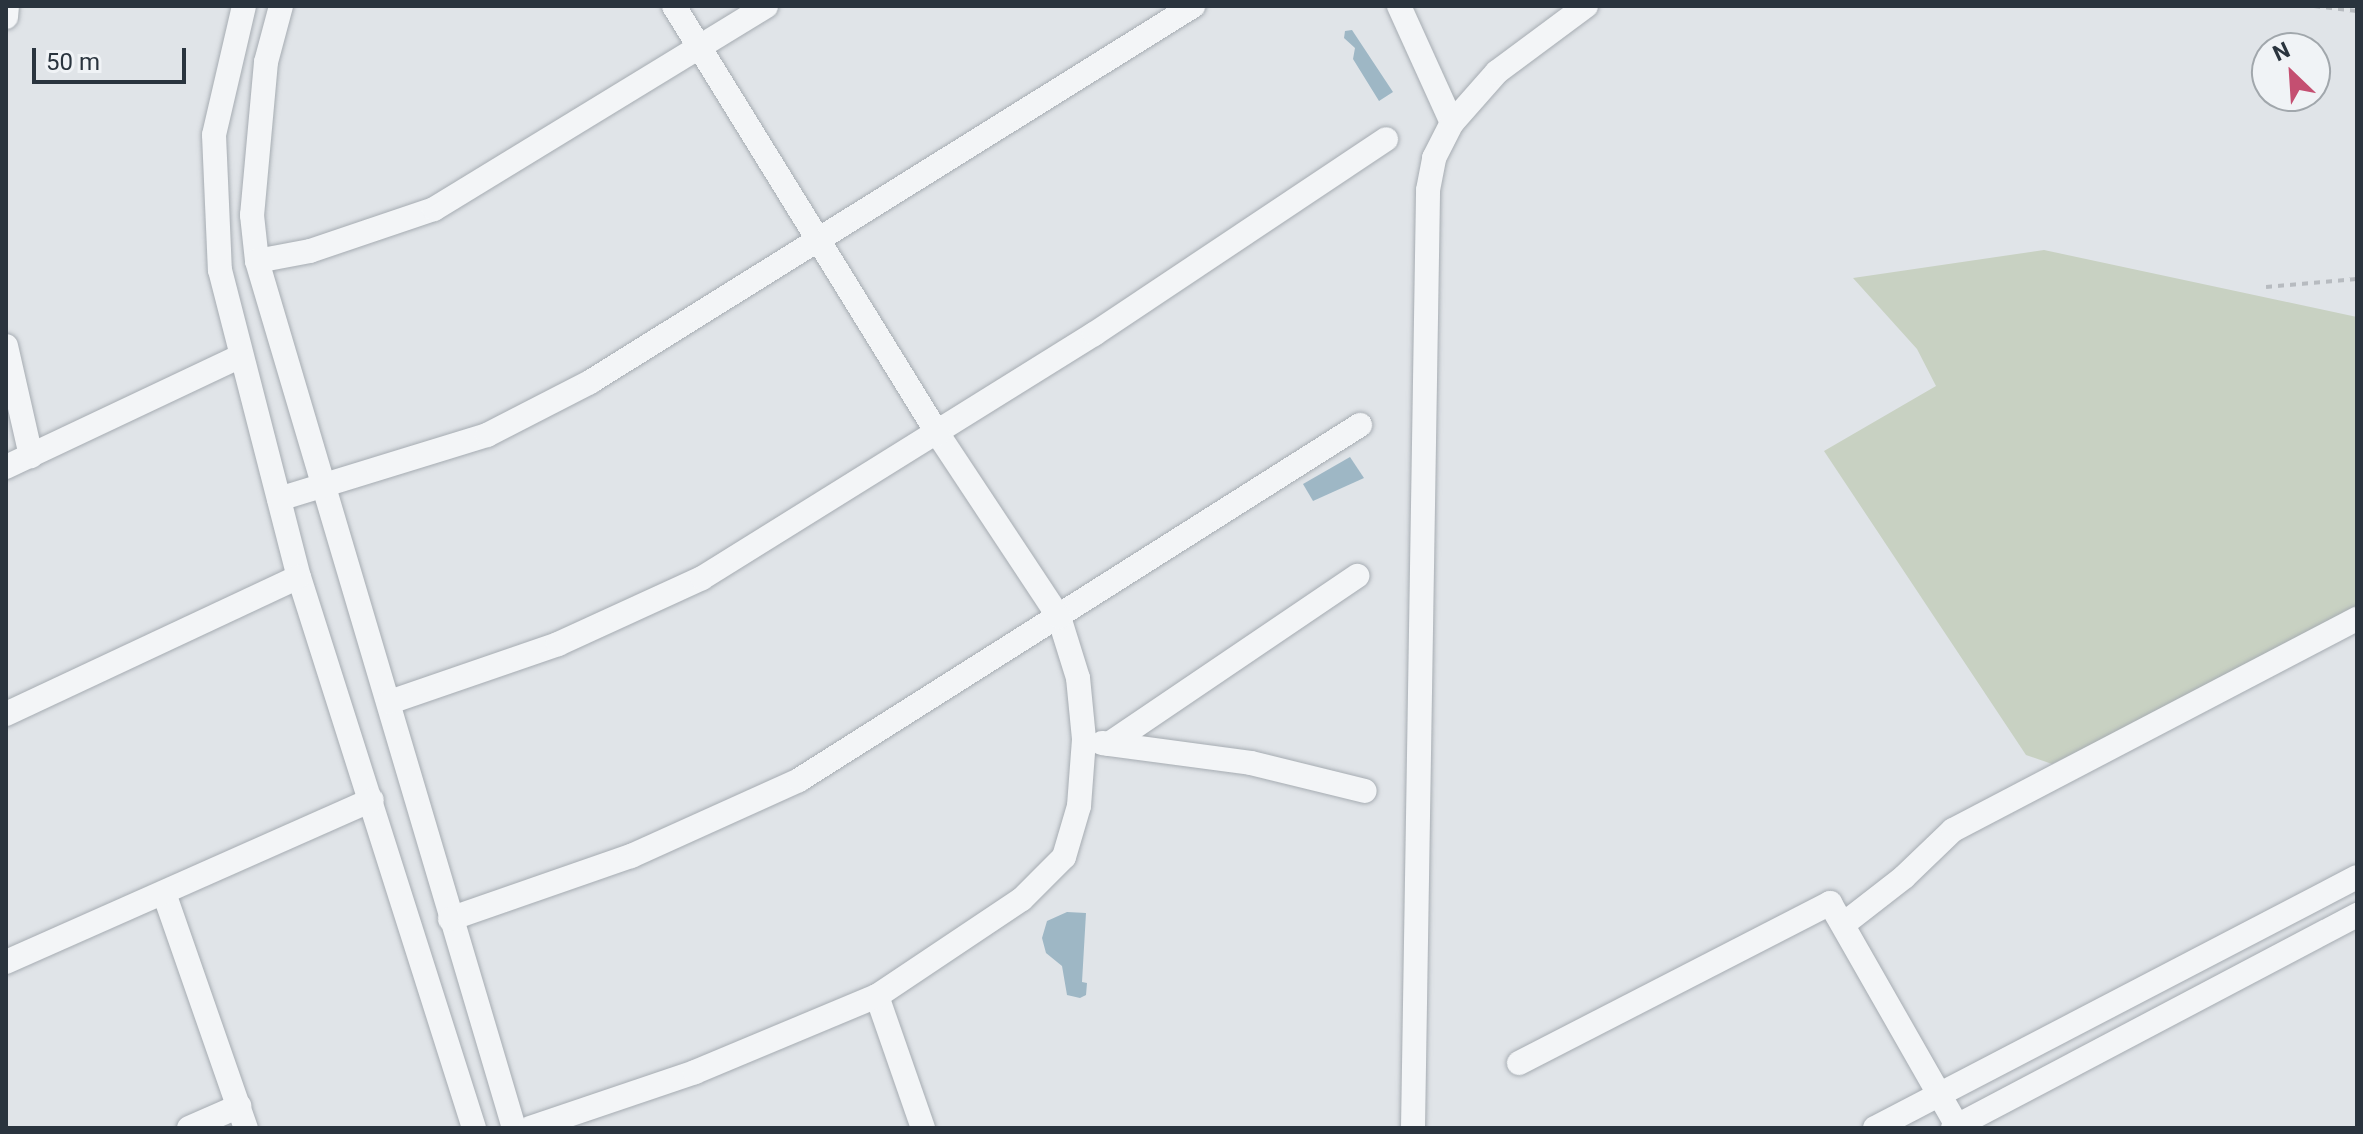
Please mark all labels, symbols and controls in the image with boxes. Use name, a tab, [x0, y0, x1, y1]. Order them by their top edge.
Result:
scale bar	[36, 32, 190, 82]
north arrow	[2251, 32, 2331, 112]
text: N	[2269, 37, 2294, 66]
text: 50 m	[46, 48, 100, 76]

